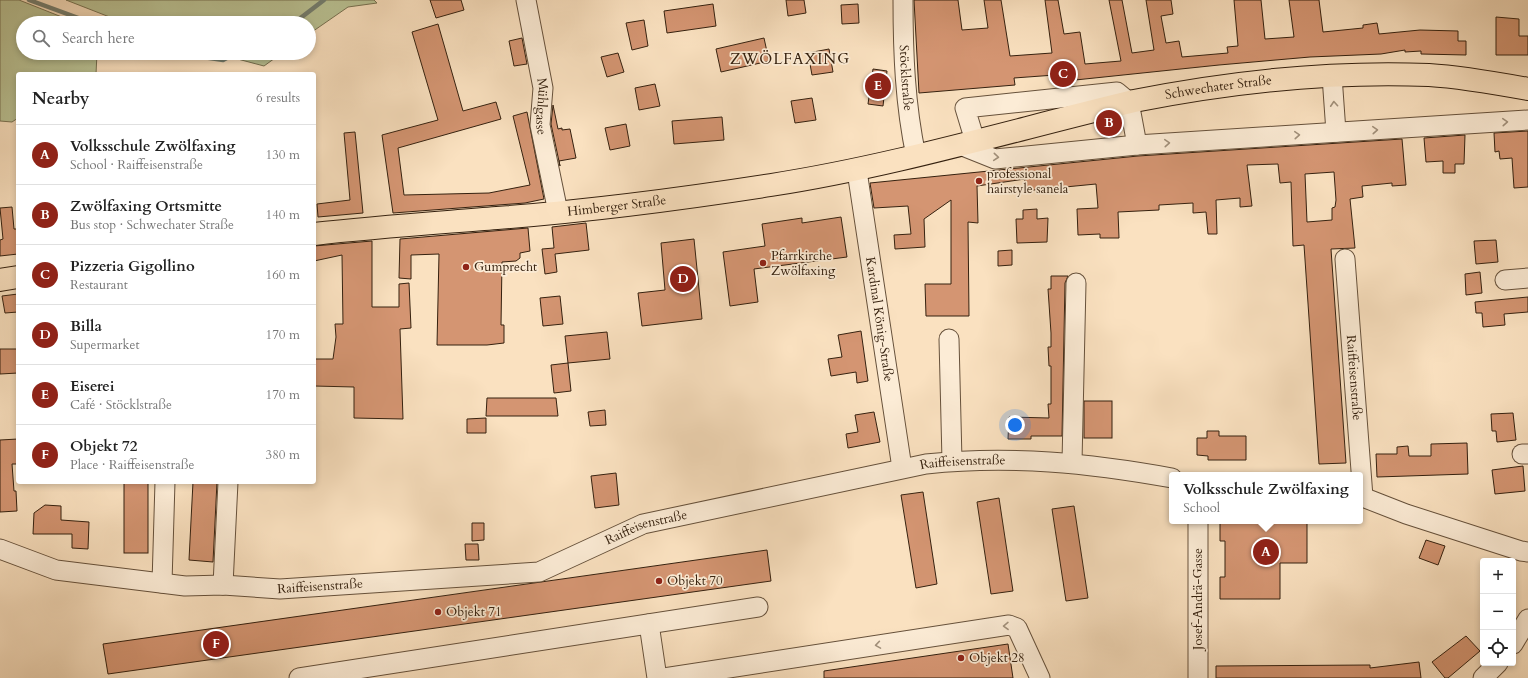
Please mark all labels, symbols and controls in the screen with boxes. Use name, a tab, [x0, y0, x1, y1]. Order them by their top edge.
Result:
search box	[16, 16, 316, 60]
icon: search	[30, 27, 52, 49]
text: Search here	[62, 28, 135, 48]
street label: Stöcklstraße	[895, 45, 917, 112]
district label: ZWÖLFAXING	[730, 49, 850, 69]
pin: C	[1050, 59, 1076, 89]
pin: E	[865, 71, 891, 101]
street label: Schwechater Straße	[1164, 71, 1273, 104]
street label: Mühlgasse	[531, 76, 552, 137]
text: Nearby	[32, 87, 89, 110]
text: 6 results	[256, 89, 300, 107]
one-way arrow	[1329, 101, 1338, 107]
pin: B	[1096, 108, 1122, 138]
one-way arrow	[1502, 117, 1508, 126]
one-way arrow	[1372, 125, 1378, 134]
one-way arrow	[1294, 130, 1300, 139]
text: Volksschule Zwölfaxing	[70, 136, 236, 156]
one-way arrow	[1164, 138, 1170, 147]
text: A	[40, 146, 50, 164]
text: 130 m	[266, 146, 300, 164]
one-way arrow	[993, 153, 999, 162]
text: School · Raiffeisenstraße	[70, 156, 203, 174]
place label: professional hairstyle sanela	[987, 165, 1069, 198]
marker: professional hairstyle sanela	[974, 176, 984, 186]
street label: Himberger Straße	[566, 191, 667, 221]
text: Zwölfaxing Ortsmitte	[70, 196, 222, 216]
text: B	[40, 206, 50, 224]
text: 140 m	[266, 206, 300, 224]
text: Bus stop · Schwechater Straße	[70, 216, 234, 234]
place label: Pfarrkirche Zwölfaxing	[771, 247, 836, 280]
text: Pizzeria Gigollino	[70, 256, 195, 276]
street label: Kardinal König-Straße	[861, 256, 898, 383]
place label: Gumprecht	[474, 258, 537, 276]
marker: Pfarrkirche Zwölfaxing	[758, 258, 768, 268]
marker: Gumprecht	[461, 262, 471, 272]
pin: D	[670, 264, 696, 294]
text: C	[40, 266, 50, 284]
text: 160 m	[266, 266, 300, 284]
text: Restaurant	[70, 276, 128, 294]
text: Billa	[70, 316, 102, 336]
text: D	[39, 326, 51, 344]
text: 170 m	[266, 326, 300, 344]
street label: Raiffeisenstraße	[1342, 334, 1366, 421]
text: Supermarket	[70, 336, 140, 354]
text: Eiserei	[70, 376, 115, 396]
text: E	[41, 386, 49, 404]
text: 170 m	[266, 386, 300, 404]
text: Café · Stöcklstraße	[70, 396, 172, 414]
your location	[1005, 415, 1025, 435]
text: Objekt 72	[70, 436, 137, 456]
text: F	[41, 446, 49, 464]
text: 380 m	[266, 446, 300, 464]
street label: Raiffeisenstraße	[918, 451, 1006, 474]
text: Place · Raiffeisenstraße	[70, 456, 194, 474]
popup	[1169, 472, 1363, 524]
text: Volksschule Zwölfaxing	[1183, 479, 1349, 499]
text: School	[1183, 499, 1220, 517]
street label: Raiffeisenstraße	[602, 506, 689, 549]
pin: A	[1253, 537, 1279, 567]
street label: Josef-Andrä-Gasse	[1189, 548, 1207, 652]
map controls	[1480, 558, 1516, 666]
button: +	[1480, 558, 1516, 594]
place label: Objekt 70	[667, 572, 723, 590]
street label: Raiffeisenstraße	[277, 575, 363, 598]
marker: Objekt 70	[654, 576, 664, 586]
button: −	[1480, 594, 1516, 630]
place label: Objekt 71	[446, 603, 502, 621]
marker: Objekt 71	[433, 607, 443, 617]
one-way arrow	[1003, 622, 1009, 630]
pin: F	[203, 629, 229, 659]
button: locate	[1480, 630, 1516, 666]
one-way arrow	[874, 640, 881, 649]
place label: Objekt 28	[969, 649, 1025, 667]
marker: Objekt 28	[956, 653, 966, 663]

